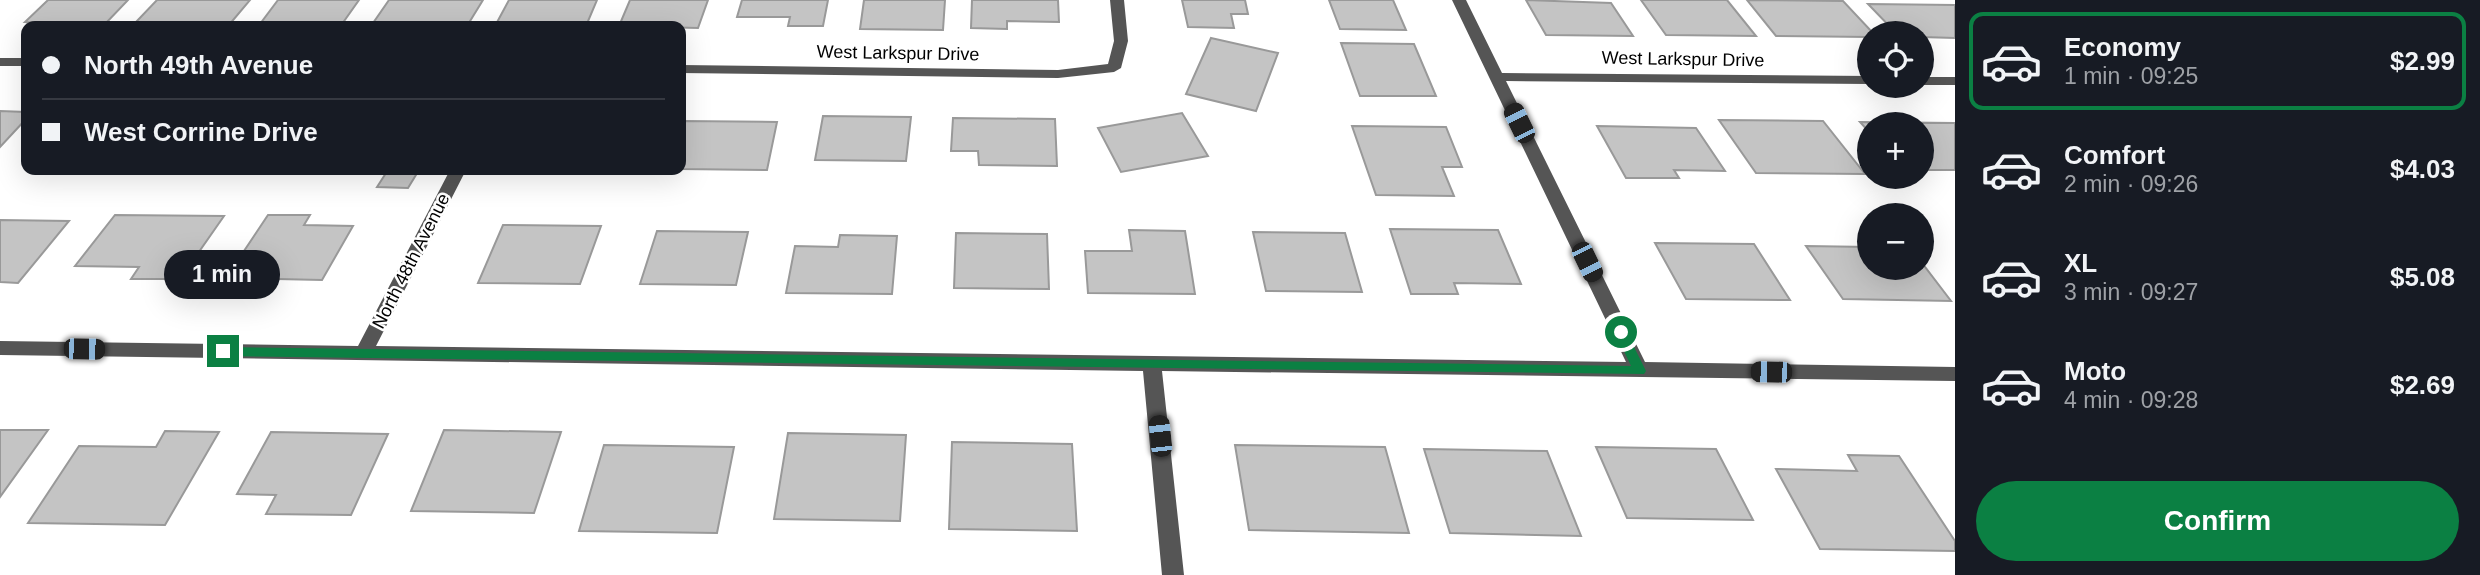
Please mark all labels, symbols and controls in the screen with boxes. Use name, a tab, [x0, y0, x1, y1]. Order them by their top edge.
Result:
map controls	[1857, 21, 1934, 280]
button: locate	[1857, 21, 1934, 98]
icon: car	[1980, 30, 2043, 93]
text: Economy	[2064, 32, 2181, 62]
street label: West Larkspur Drive	[816, 42, 980, 64]
text: $2.99	[2390, 46, 2455, 76]
street label: West Larkspur Drive	[1601, 48, 1765, 70]
text: North 49th Avenue	[84, 50, 313, 80]
text: 1 min · 09:25	[2064, 63, 2198, 89]
car	[1501, 100, 1538, 146]
button: +	[1857, 112, 1934, 189]
text: West Corrine Drive	[84, 117, 318, 147]
icon: car	[1980, 138, 2043, 201]
text: Comfort	[2064, 140, 2165, 170]
text: $4.03	[2390, 154, 2455, 184]
text: 2 min · 09:26	[2064, 171, 2198, 197]
street label: North 48th Avenue	[368, 190, 454, 332]
button: −	[1857, 203, 1934, 280]
car	[1569, 239, 1606, 285]
icon: car	[1980, 246, 2043, 309]
text: XL	[2064, 248, 2097, 278]
callout: 1 min	[165, 250, 281, 298]
text: 1 min	[192, 261, 252, 287]
text: $5.08	[2390, 262, 2455, 292]
text: 3 min · 09:27	[2064, 279, 2198, 305]
route start	[1605, 316, 1637, 348]
route end	[207, 335, 239, 367]
car	[63, 338, 106, 360]
icon: car	[1980, 354, 2043, 417]
text: Moto	[2064, 356, 2126, 386]
car	[1750, 361, 1793, 383]
text: $2.69	[2390, 370, 2455, 400]
text: 4 min · 09:28	[2064, 387, 2198, 413]
car	[1148, 414, 1173, 458]
button: Confirm	[1976, 481, 2459, 561]

